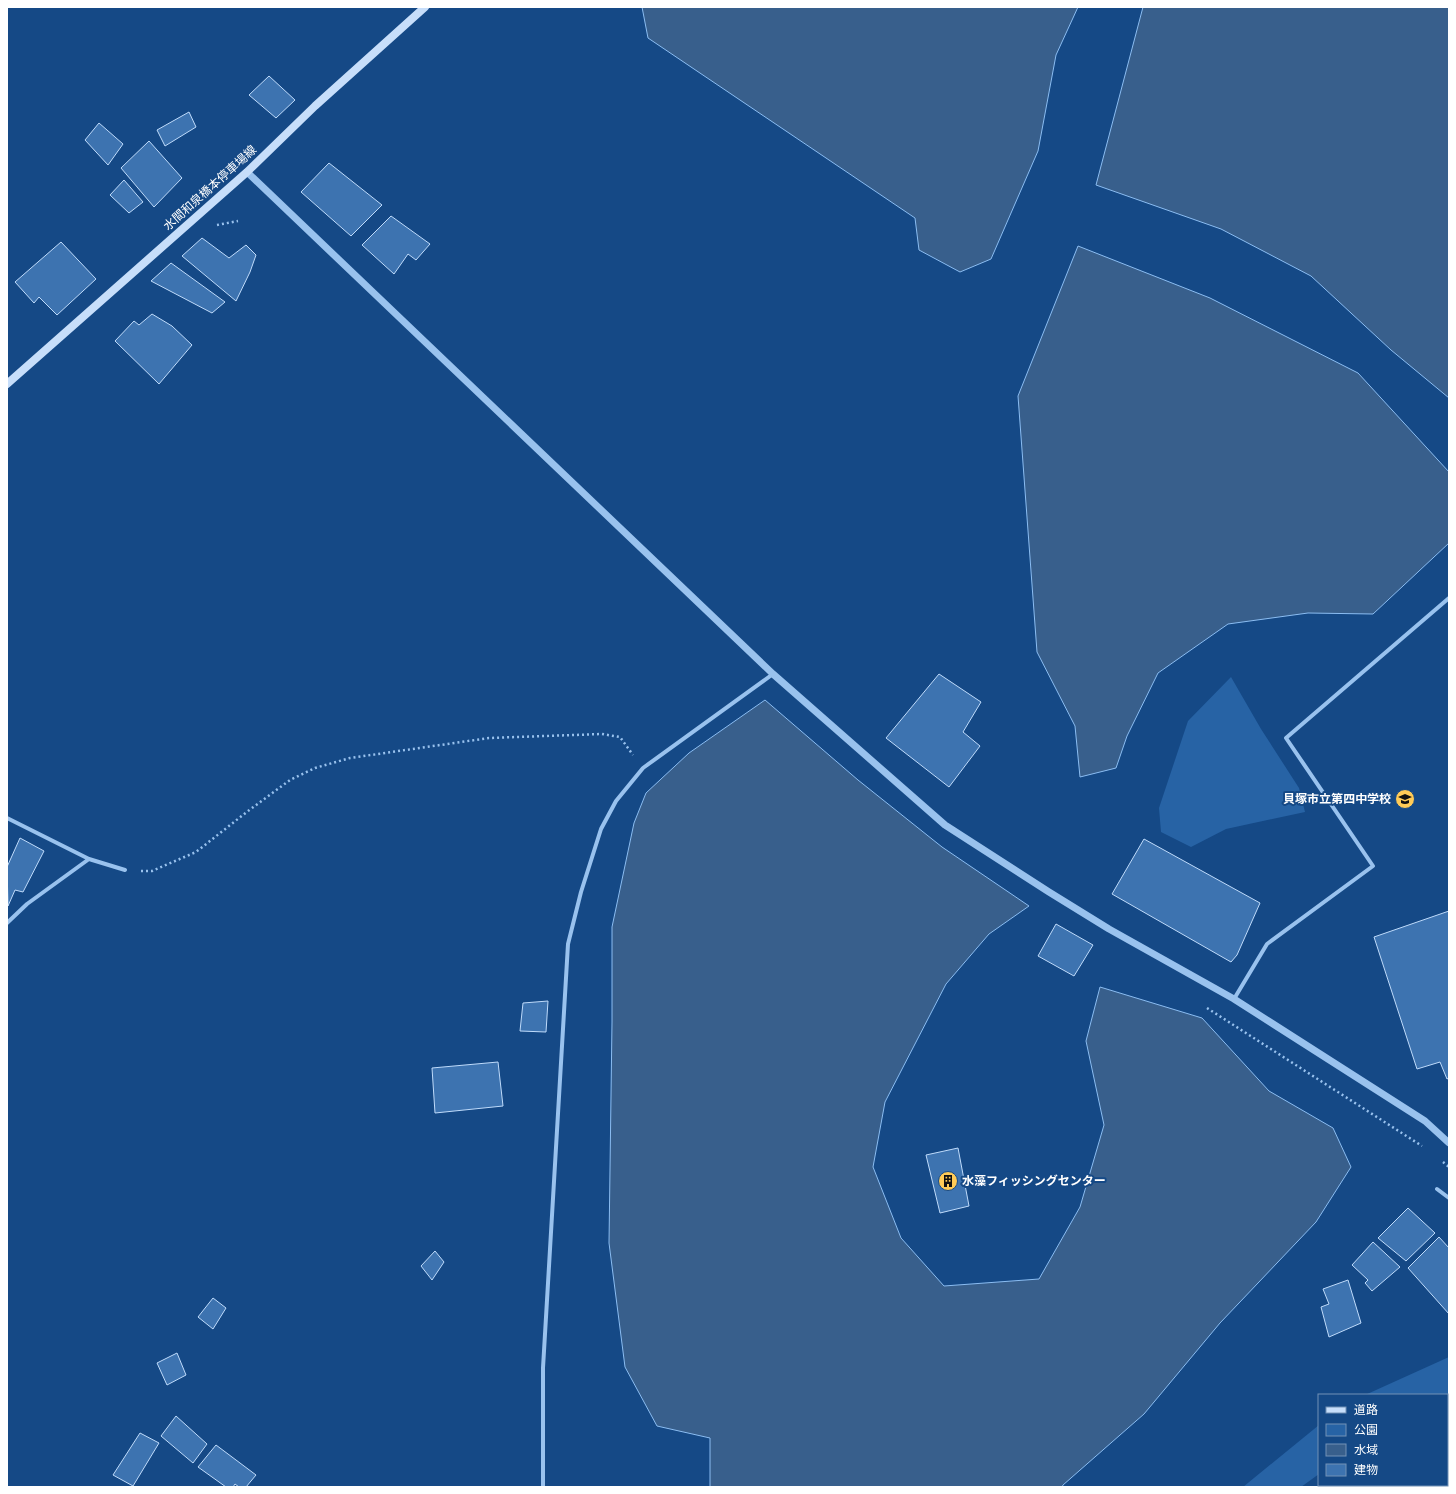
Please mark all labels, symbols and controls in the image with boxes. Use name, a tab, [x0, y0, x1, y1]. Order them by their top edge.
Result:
street label: 水間和泉橋本停車場線	[161, 143, 259, 233]
school or university icon: 貝塚市立第四中学校	[1394, 788, 1416, 810]
place label: 貝塚市立第四中学校	[1283, 792, 1391, 805]
building icon: 水藻フィッシングセンター	[937, 1170, 959, 1192]
place label: 水藻フィッシングセンター	[962, 1174, 1106, 1187]
legend	[1318, 1394, 1448, 1486]
text: 道路	[1354, 1403, 1378, 1416]
text: 公園	[1354, 1423, 1378, 1436]
text: 水域	[1354, 1443, 1378, 1456]
text: 建物	[1354, 1463, 1378, 1476]

